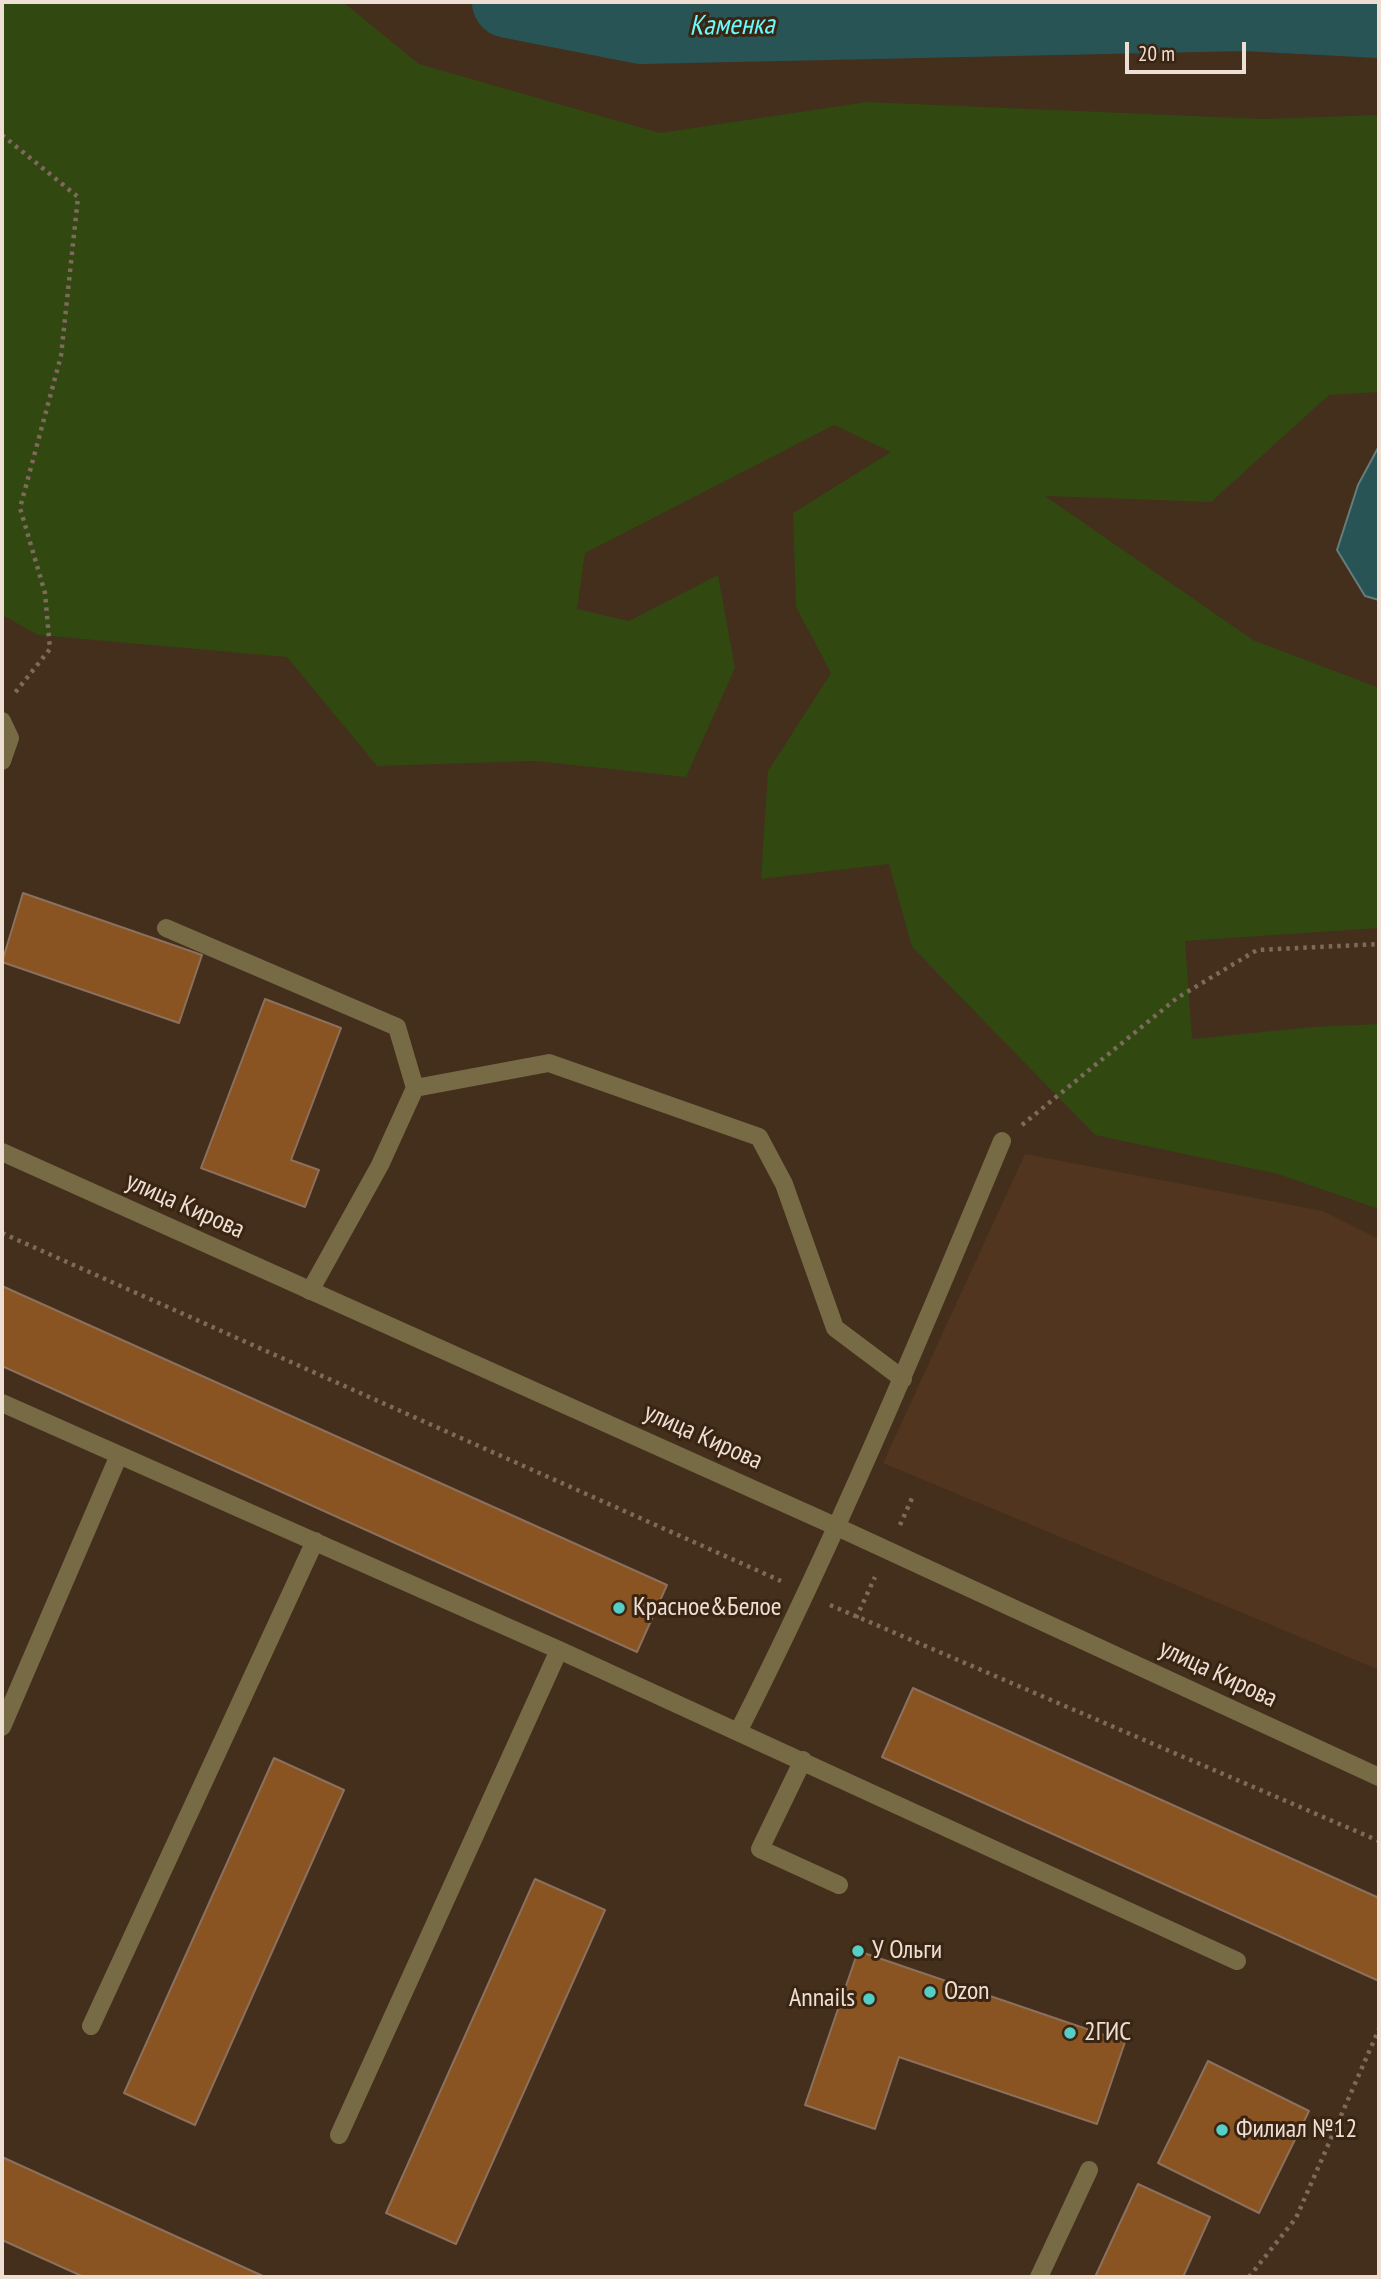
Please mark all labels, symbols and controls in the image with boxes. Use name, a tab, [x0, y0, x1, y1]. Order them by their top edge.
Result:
water label: Каменка	[689, 8, 775, 44]
scale bar	[1129, 28, 1250, 72]
text: 20 m	[1138, 40, 1175, 67]
street label: улица Кирова	[121, 1166, 249, 1246]
street label: улица Кирова	[639, 1397, 767, 1477]
place label: Красное&Белое	[633, 1592, 782, 1624]
marker: Красное&Белое	[611, 1600, 627, 1616]
street label: улица Кирова	[1154, 1633, 1282, 1715]
place label: У Ольги	[872, 1935, 942, 1967]
marker: У Ольги	[850, 1943, 866, 1959]
place label: Ozon	[944, 1976, 990, 2008]
place label: Annails	[789, 1983, 855, 2015]
marker: Ozon	[922, 1984, 938, 2000]
marker: Annails	[861, 1991, 877, 2007]
place label: 2ГИС	[1084, 2017, 1131, 2049]
marker: 2ГИС	[1062, 2025, 1078, 2041]
place label: Филиал №12	[1236, 2114, 1357, 2146]
marker: Филиал №12	[1214, 2122, 1230, 2138]

